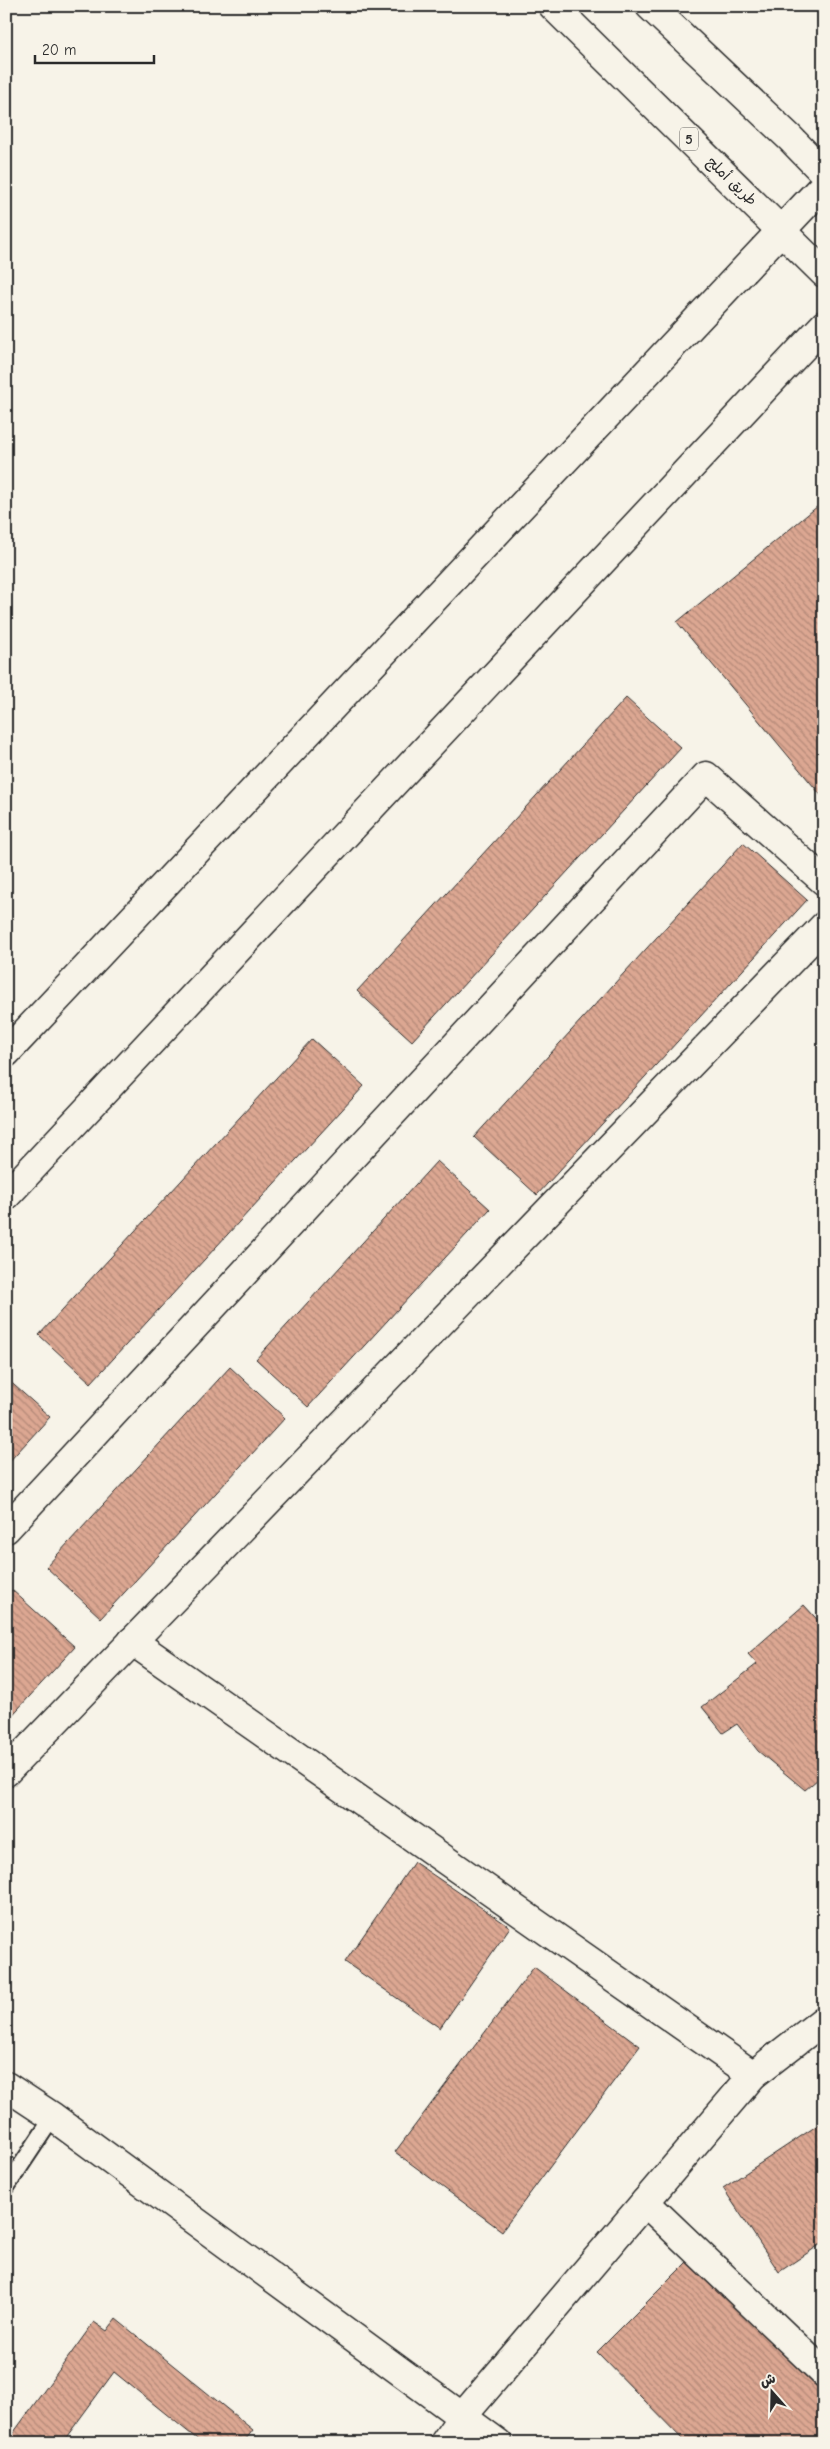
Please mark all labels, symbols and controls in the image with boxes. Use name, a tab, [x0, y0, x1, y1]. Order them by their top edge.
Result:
scale bar	[35, 32, 154, 64]
text: 20 m	[42, 41, 76, 59]
road number: 5	[680, 128, 698, 150]
street label: طريق أملج	[702, 153, 761, 210]
north arrow	[748, 2366, 798, 2416]
text: ش	[758, 2370, 778, 2391]

